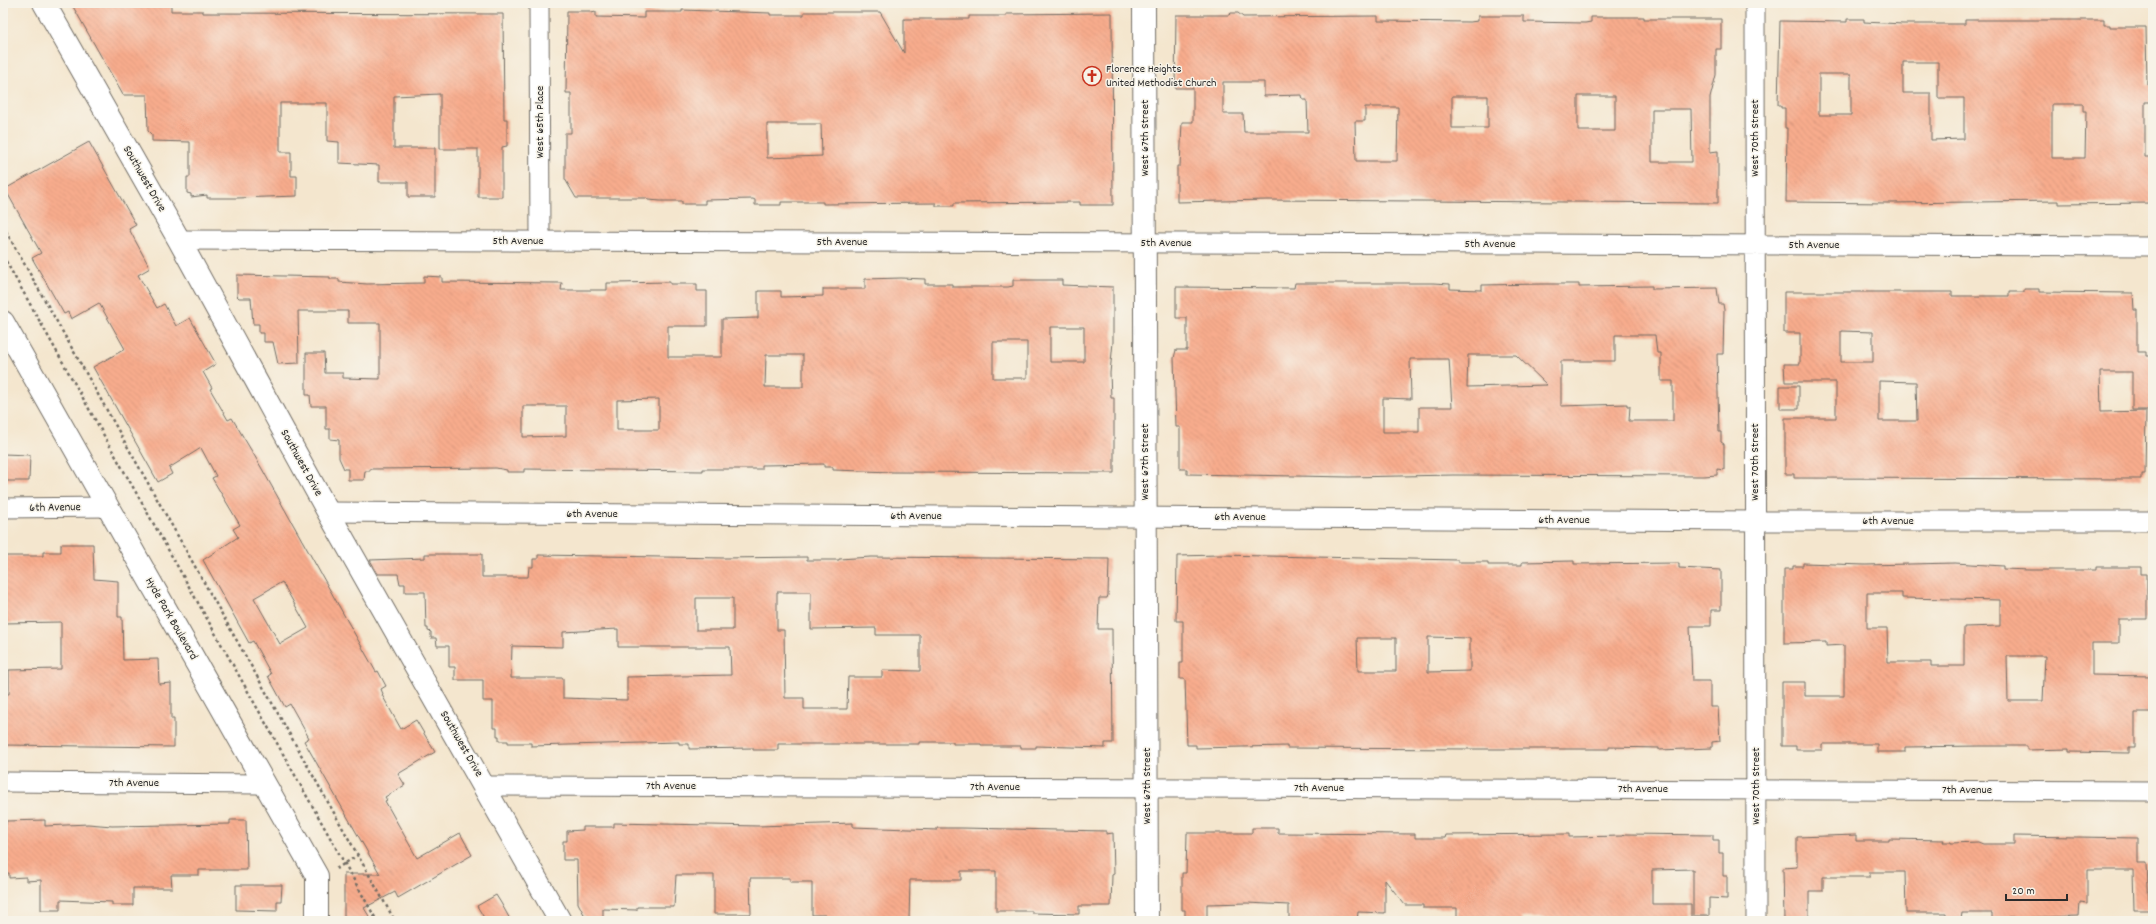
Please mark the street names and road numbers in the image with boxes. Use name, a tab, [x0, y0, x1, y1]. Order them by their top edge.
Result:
street label: West 65th Place	[532, 86, 549, 158]
street label: West 67th Street	[1137, 99, 1154, 176]
street label: West 70th Street	[1747, 99, 1764, 177]
street label: Southwest Drive	[118, 143, 170, 215]
street label: 5th Avenue	[492, 233, 544, 250]
street label: 5th Avenue	[816, 234, 868, 251]
street label: 5th Avenue	[1140, 235, 1192, 252]
street label: 5th Avenue	[1464, 236, 1516, 253]
street label: 5th Avenue	[1788, 237, 1840, 254]
street label: West 67th Street	[1137, 423, 1154, 500]
street label: West 70th Street	[1747, 423, 1764, 501]
street label: Southwest Drive	[276, 426, 326, 500]
street label: 6th Avenue	[29, 499, 81, 517]
street label: 6th Avenue	[566, 506, 618, 523]
street label: 6th Avenue	[890, 508, 942, 525]
street label: 6th Avenue	[1214, 509, 1266, 526]
street label: 6th Avenue	[1538, 512, 1590, 529]
street label: 6th Avenue	[1862, 513, 1914, 530]
street label: Hyde Park Boulevard	[140, 575, 202, 663]
street label: Southwest Drive	[435, 708, 487, 780]
street label: West 67th Street	[1139, 747, 1156, 824]
street label: West 70th Street	[1748, 747, 1765, 825]
street label: 7th Avenue	[109, 775, 159, 792]
street label: 7th Avenue	[646, 778, 696, 795]
street label: 7th Avenue	[970, 779, 1020, 796]
street label: 7th Avenue	[1294, 780, 1344, 797]
street label: 7th Avenue	[1618, 781, 1668, 798]
street label: 7th Avenue	[1942, 782, 1992, 799]

